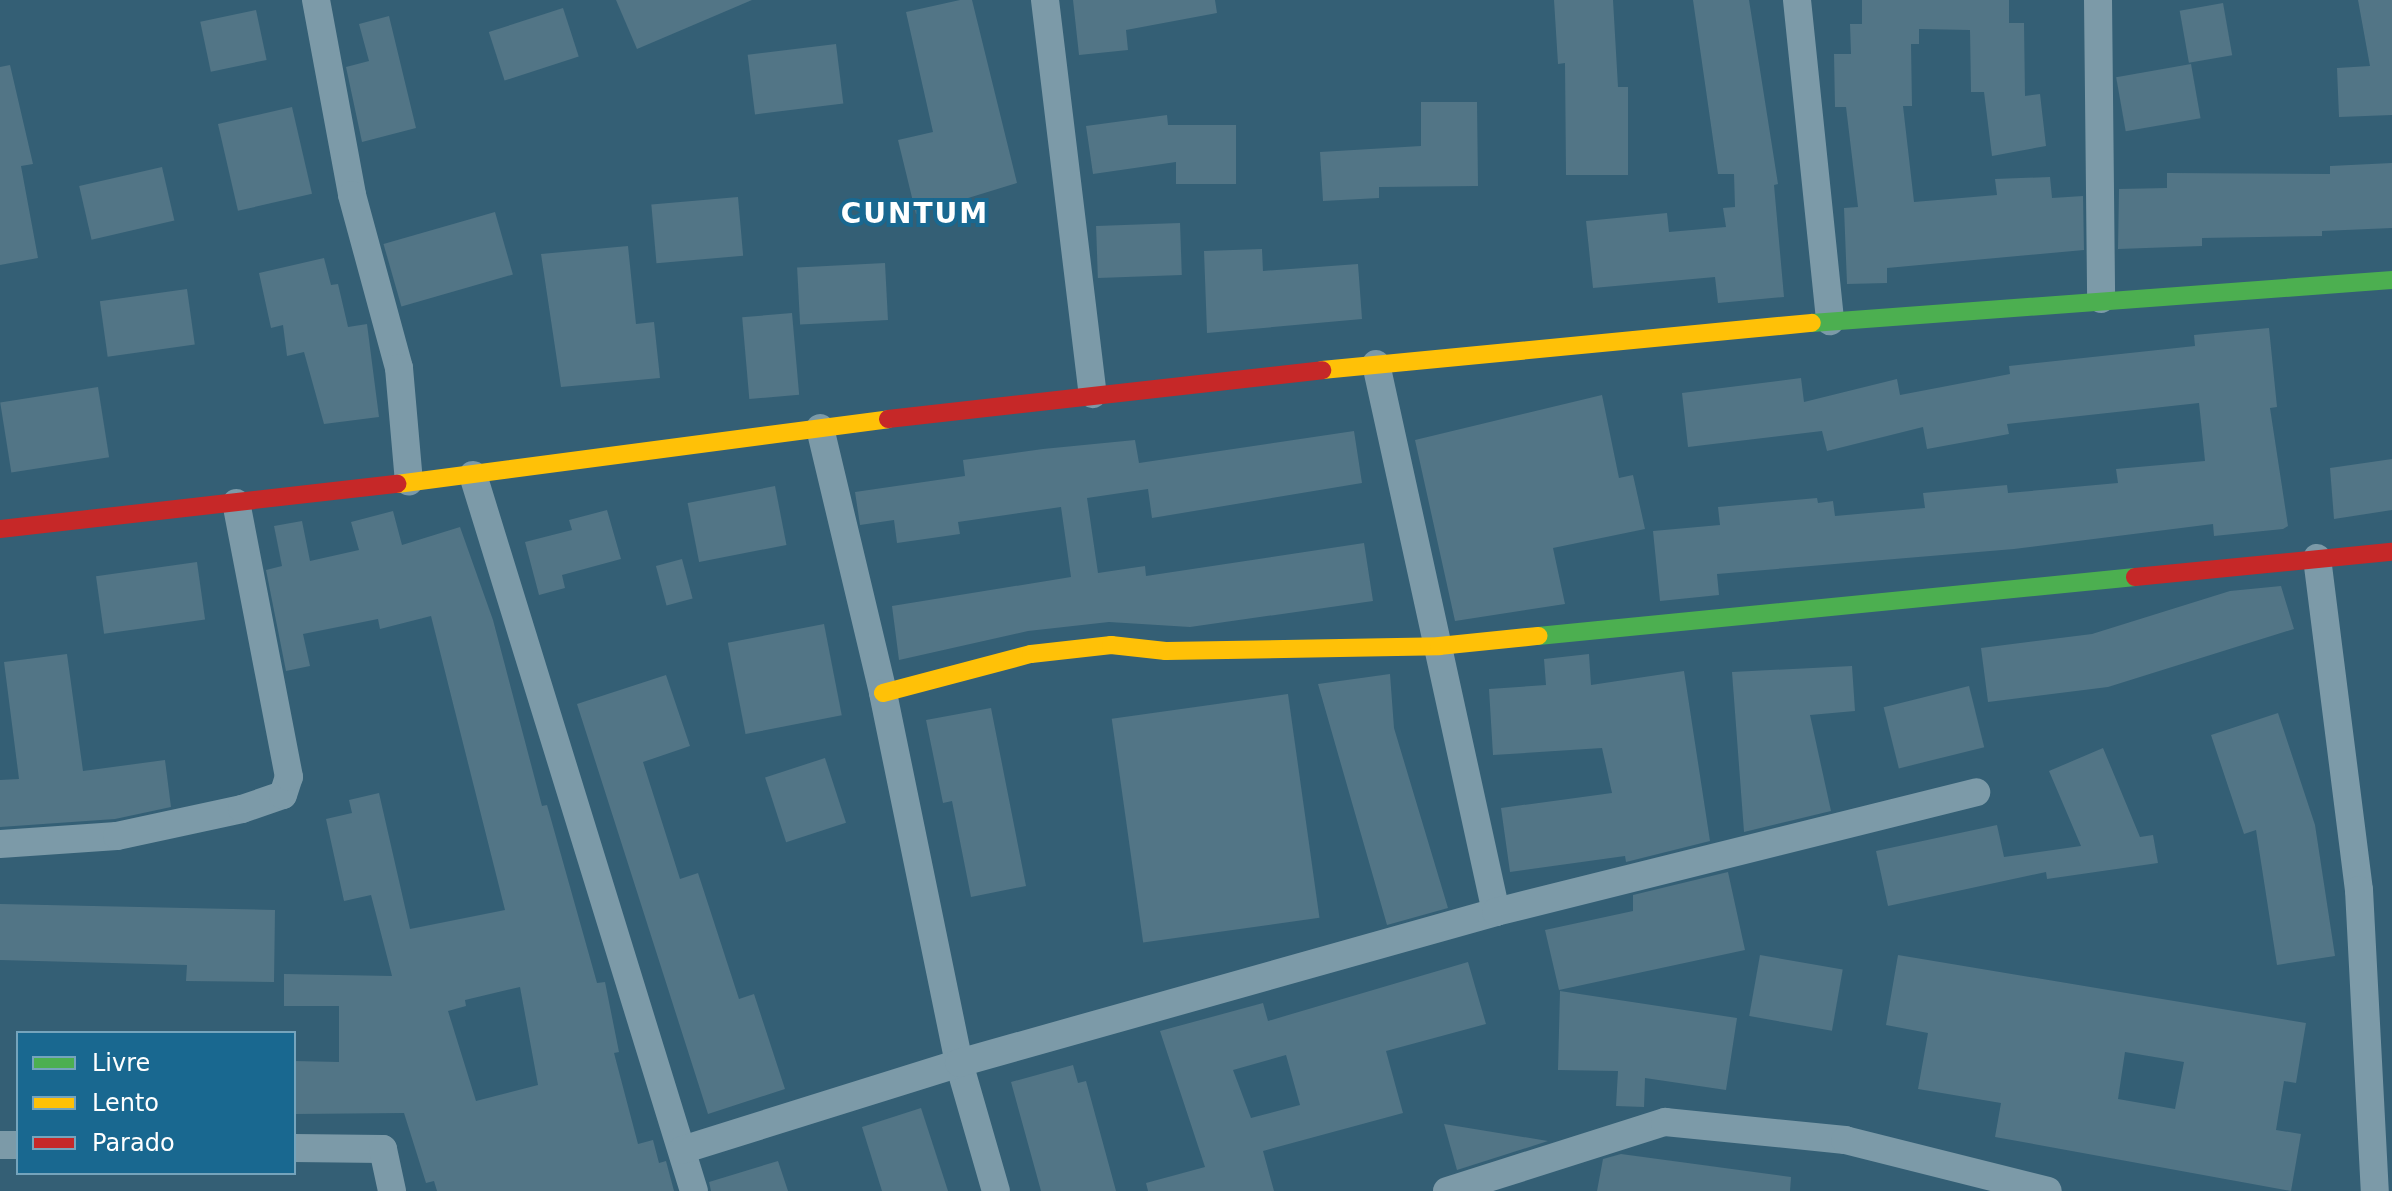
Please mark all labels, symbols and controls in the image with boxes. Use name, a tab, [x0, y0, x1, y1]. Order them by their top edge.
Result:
district label: CUNTUM	[841, 197, 989, 231]
legend	[16, 1031, 296, 1175]
text: Livre	[92, 1049, 150, 1077]
text: Lento	[92, 1089, 159, 1117]
text: Parado	[92, 1129, 175, 1157]

